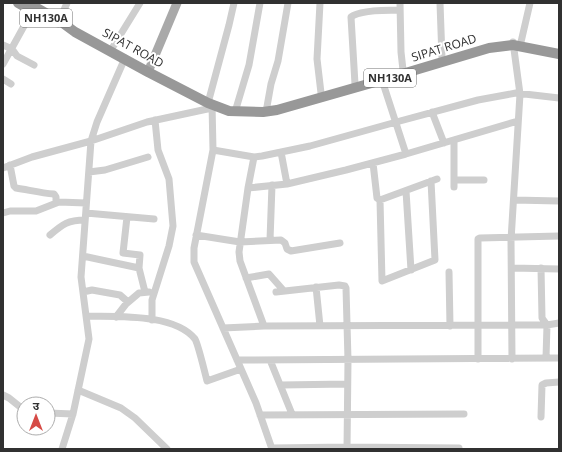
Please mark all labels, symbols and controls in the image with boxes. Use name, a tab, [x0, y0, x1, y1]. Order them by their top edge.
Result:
road number: NH130A	[20, 9, 72, 27]
street label: SIPAT ROAD	[100, 24, 167, 71]
street label: SIPAT ROAD	[409, 30, 479, 66]
road number: NH130A	[364, 69, 416, 87]
north arrow	[16, 396, 56, 436]
text: उ	[33, 398, 40, 413]

